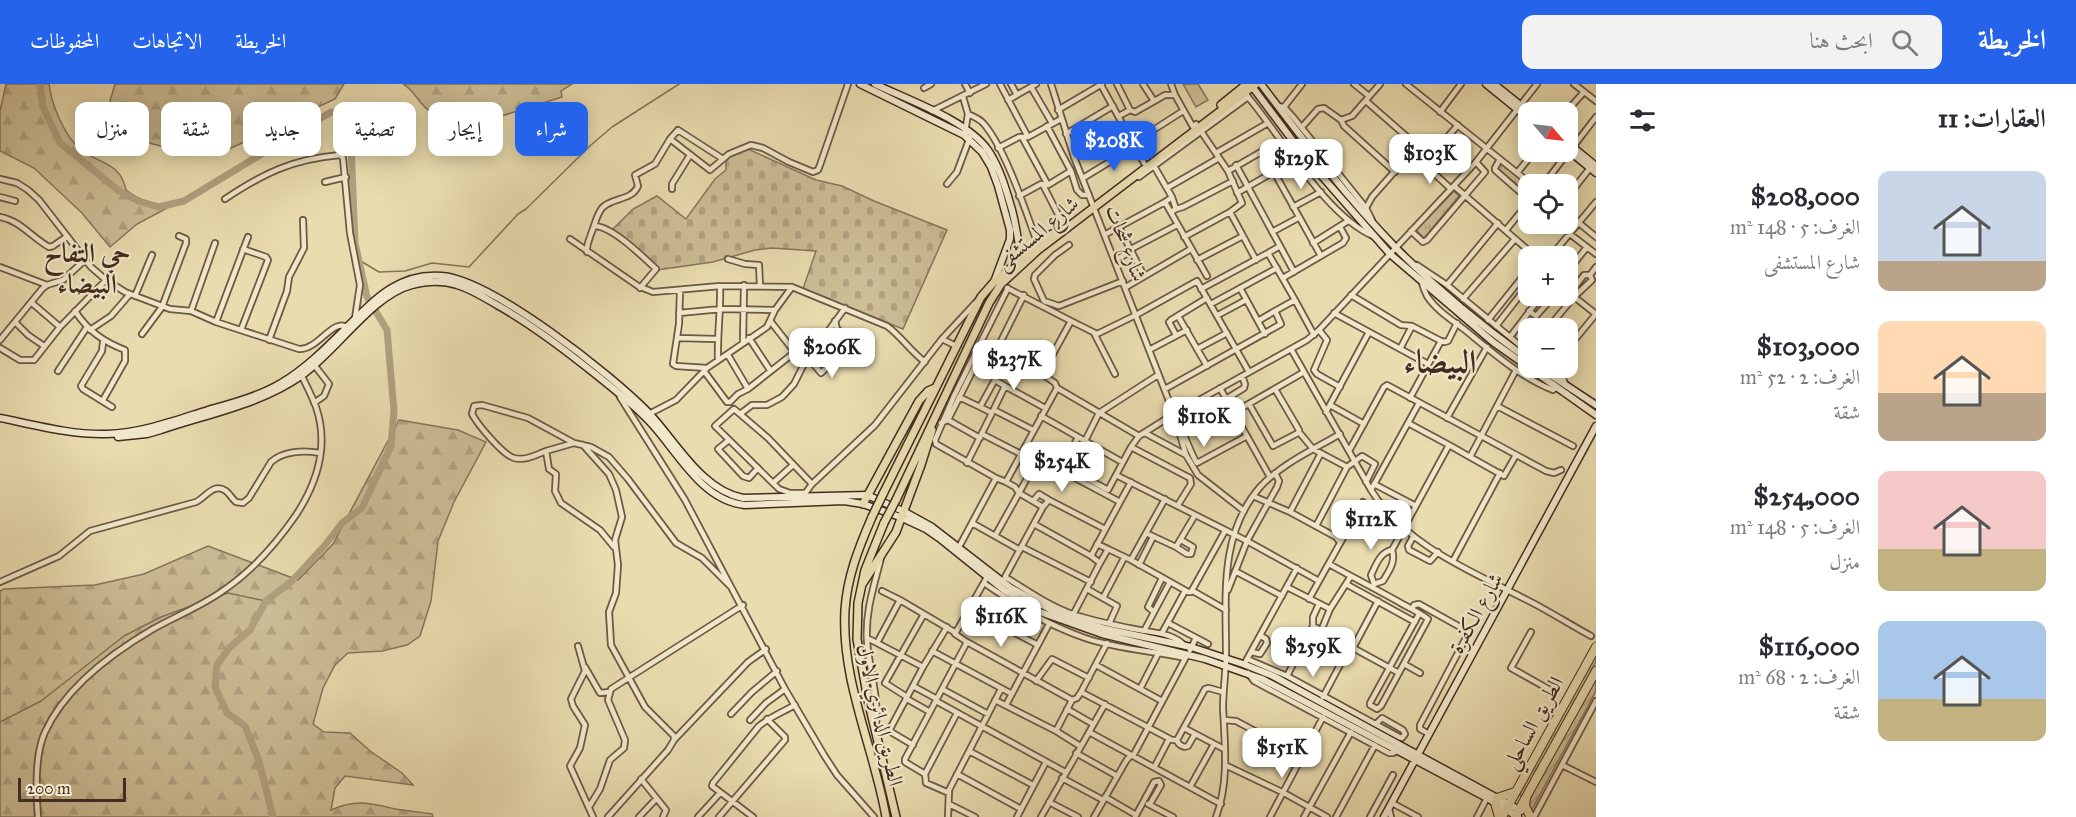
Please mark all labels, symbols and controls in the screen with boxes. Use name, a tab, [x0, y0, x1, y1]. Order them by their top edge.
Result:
search box	[1522, 15, 1942, 69]
text: الخريطة	[1978, 22, 2046, 57]
icon: search	[1888, 26, 1921, 59]
text: ابحث هنا	[1809, 27, 1873, 54]
text: المحفوظات	[30, 28, 99, 54]
text: الاتجاهات	[132, 28, 202, 54]
text: الخريطة	[235, 28, 286, 54]
chip: منزل	[75, 102, 149, 156]
chip: شقة	[161, 102, 231, 156]
chip: جديد	[243, 102, 321, 156]
chip: تصفية	[333, 102, 416, 156]
chip: إيجار	[428, 102, 503, 156]
chip: شراء	[515, 102, 588, 156]
north arrow	[1518, 102, 1578, 162]
map controls	[1518, 102, 1578, 378]
text: العقارات: 11	[1938, 102, 2046, 134]
icon: filters	[1626, 104, 1659, 137]
pin: $208K	[1072, 121, 1156, 172]
text: $208K	[1085, 128, 1143, 152]
pin: $103K	[1388, 134, 1472, 185]
pin: $129K	[1259, 139, 1343, 190]
text: $103K	[1403, 141, 1457, 165]
text: $129K	[1274, 146, 1328, 170]
button: locate	[1518, 174, 1578, 234]
text: $208,000	[1751, 180, 1860, 212]
street label: شارع المستشفى	[990, 191, 1087, 279]
icon: home	[1926, 195, 1998, 267]
street label: شارع شحات	[1095, 201, 1152, 287]
text: الغرف: 5 · 148 m²	[1730, 215, 1860, 239]
district label: حي التفاح البيضاء	[44, 236, 130, 300]
button: +	[1518, 246, 1578, 306]
text: شارع المستشفى	[1764, 250, 1860, 274]
button: −	[1518, 318, 1578, 378]
pin: $206K	[790, 328, 874, 379]
text: $103,000	[1757, 330, 1860, 362]
text: $206K	[803, 335, 861, 359]
pin: $237K	[972, 340, 1056, 391]
district label: البيضاء	[1404, 342, 1477, 382]
icon: home	[1926, 345, 1998, 417]
text: $237K	[987, 347, 1041, 371]
text: الغرف: 2 · 52 m²	[1740, 365, 1860, 389]
pin: $110K	[1162, 397, 1246, 448]
text: شقة	[1834, 400, 1860, 424]
text: $110K	[1177, 404, 1231, 428]
pin: $254K	[1020, 442, 1104, 493]
text: $254K	[1034, 449, 1090, 473]
text: $254,000	[1753, 480, 1860, 512]
icon: home	[1926, 495, 1998, 567]
pin: $112K	[1329, 500, 1413, 551]
text: $112K	[1345, 507, 1397, 531]
text: الغرف: 5 · 148 m²	[1730, 515, 1860, 539]
text: منزل	[1829, 550, 1860, 574]
street label: شارع الكفرة	[1443, 568, 1513, 660]
pin: $116K	[959, 597, 1043, 648]
text: $116K	[975, 604, 1027, 628]
pin: $259K	[1271, 627, 1355, 678]
text: $116,000	[1758, 630, 1860, 662]
text: $259K	[1285, 634, 1341, 658]
street label: الطريق الدائري الاول	[848, 641, 909, 789]
icon: home	[1926, 645, 1998, 717]
text: الغرف: 2 · 68 m²	[1738, 665, 1860, 689]
street label: الطريق الساحلي	[1497, 672, 1575, 778]
text: شقة	[1834, 700, 1860, 724]
pin: $151K	[1240, 728, 1324, 779]
text: $151K	[1256, 735, 1308, 759]
scale bar	[18, 775, 126, 802]
text: 200 m	[27, 779, 70, 798]

